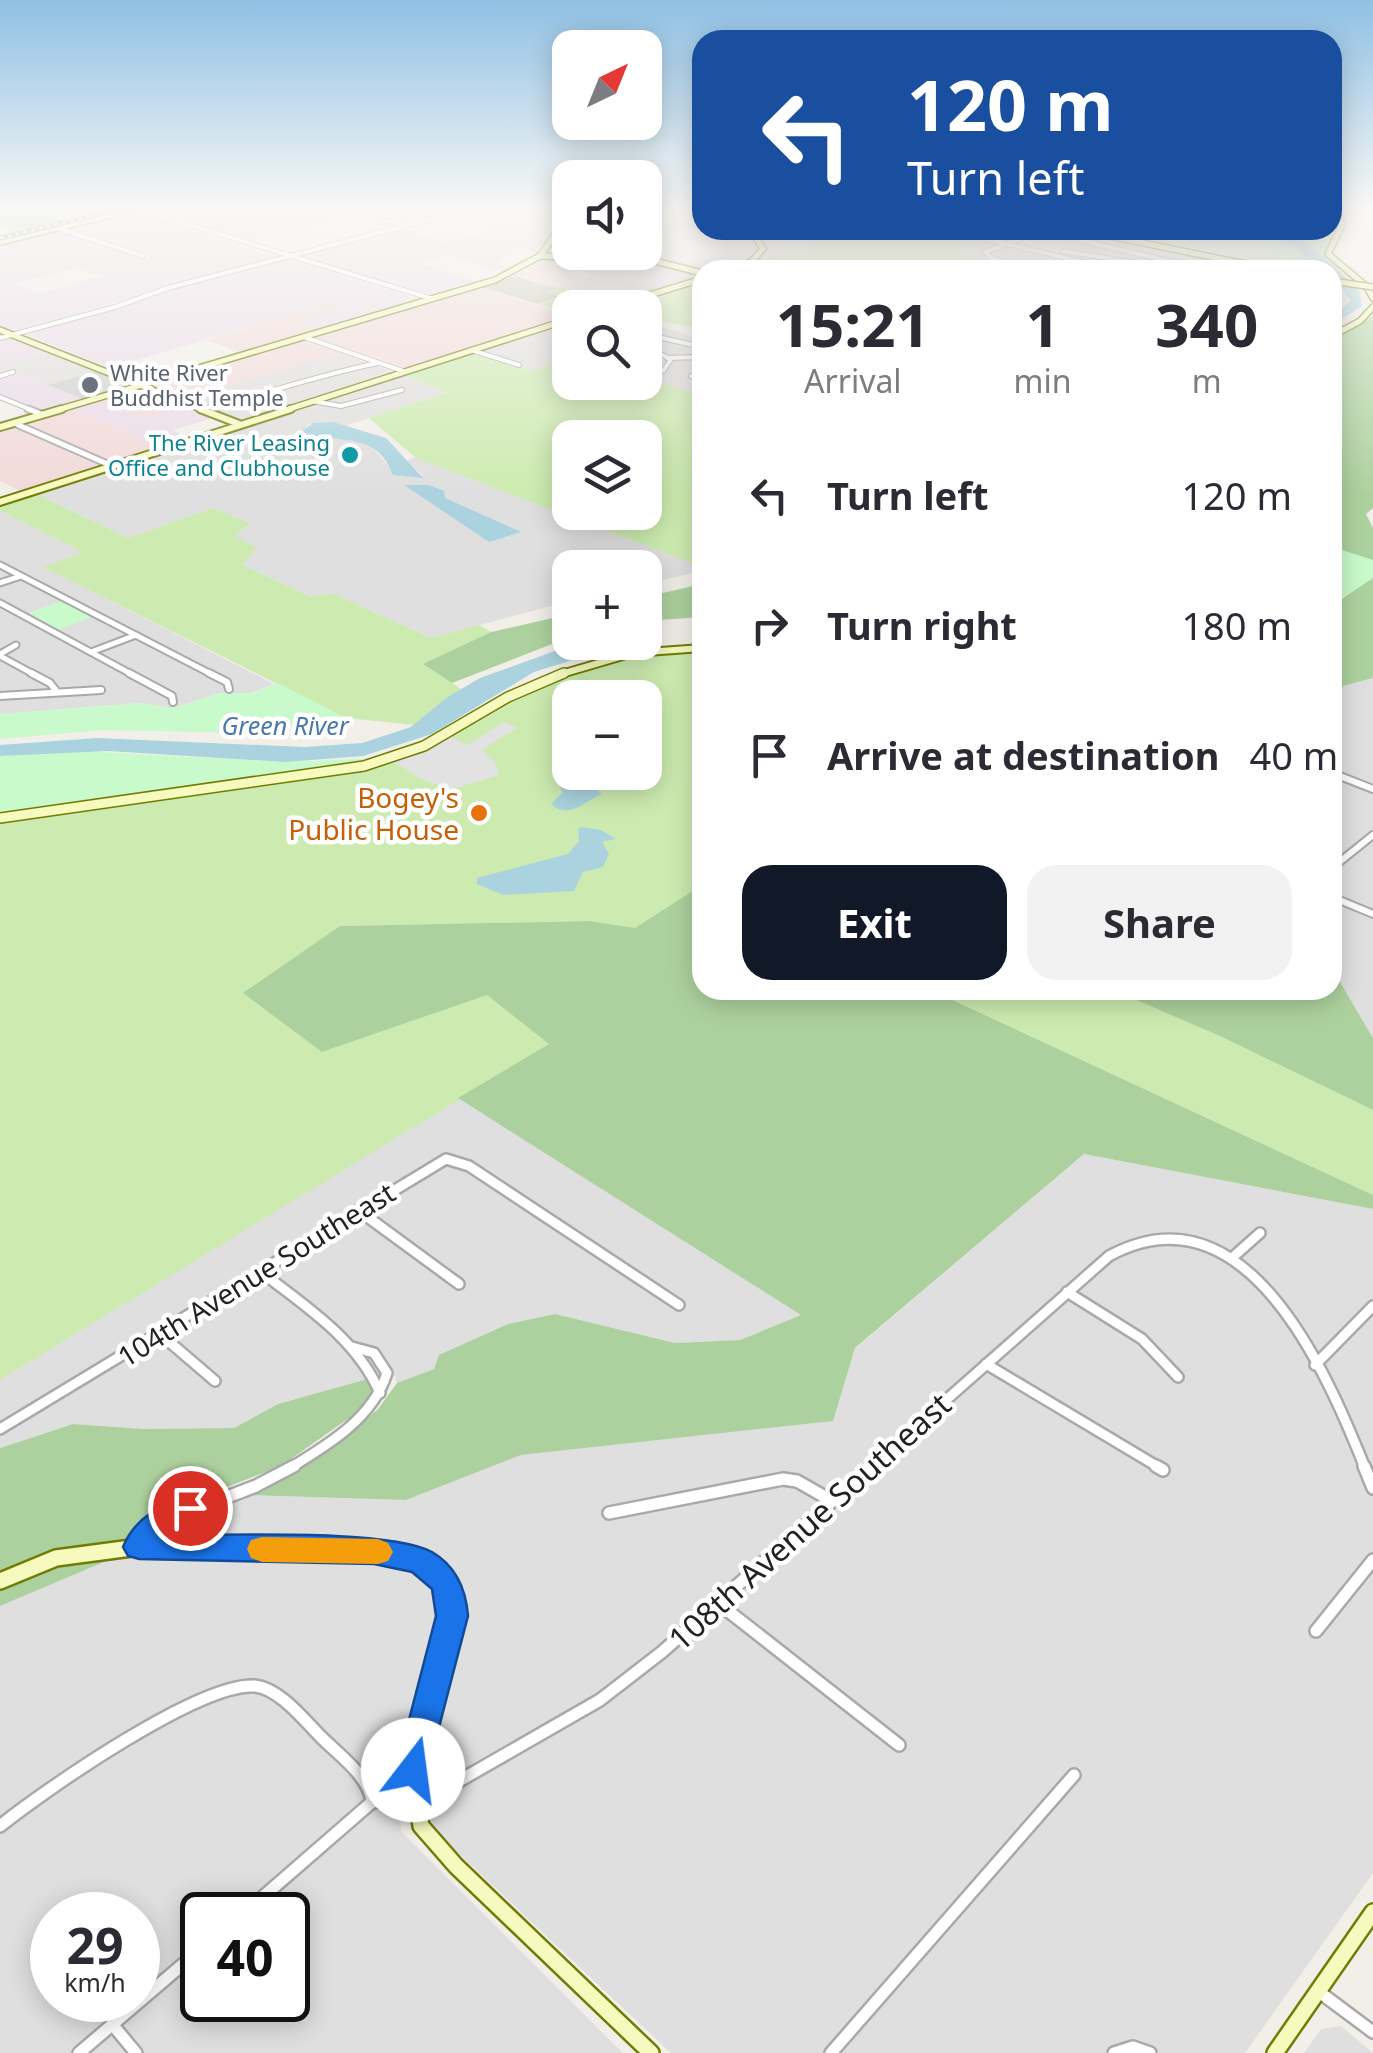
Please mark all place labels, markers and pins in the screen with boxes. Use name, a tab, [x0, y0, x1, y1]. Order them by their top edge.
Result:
place label: White River Buddhist Temple	[110, 357, 284, 412]
marker: White River Buddhist Temple	[79, 374, 101, 396]
place label: The River Leasing Office and Clubhouse	[108, 427, 330, 482]
marker: The River Leasing Office and Clubhouse	[339, 444, 361, 466]
place label: Bogey's Public House	[288, 778, 459, 848]
marker: Bogey's Public House	[468, 802, 490, 824]
pin	[148, 1466, 233, 1551]

